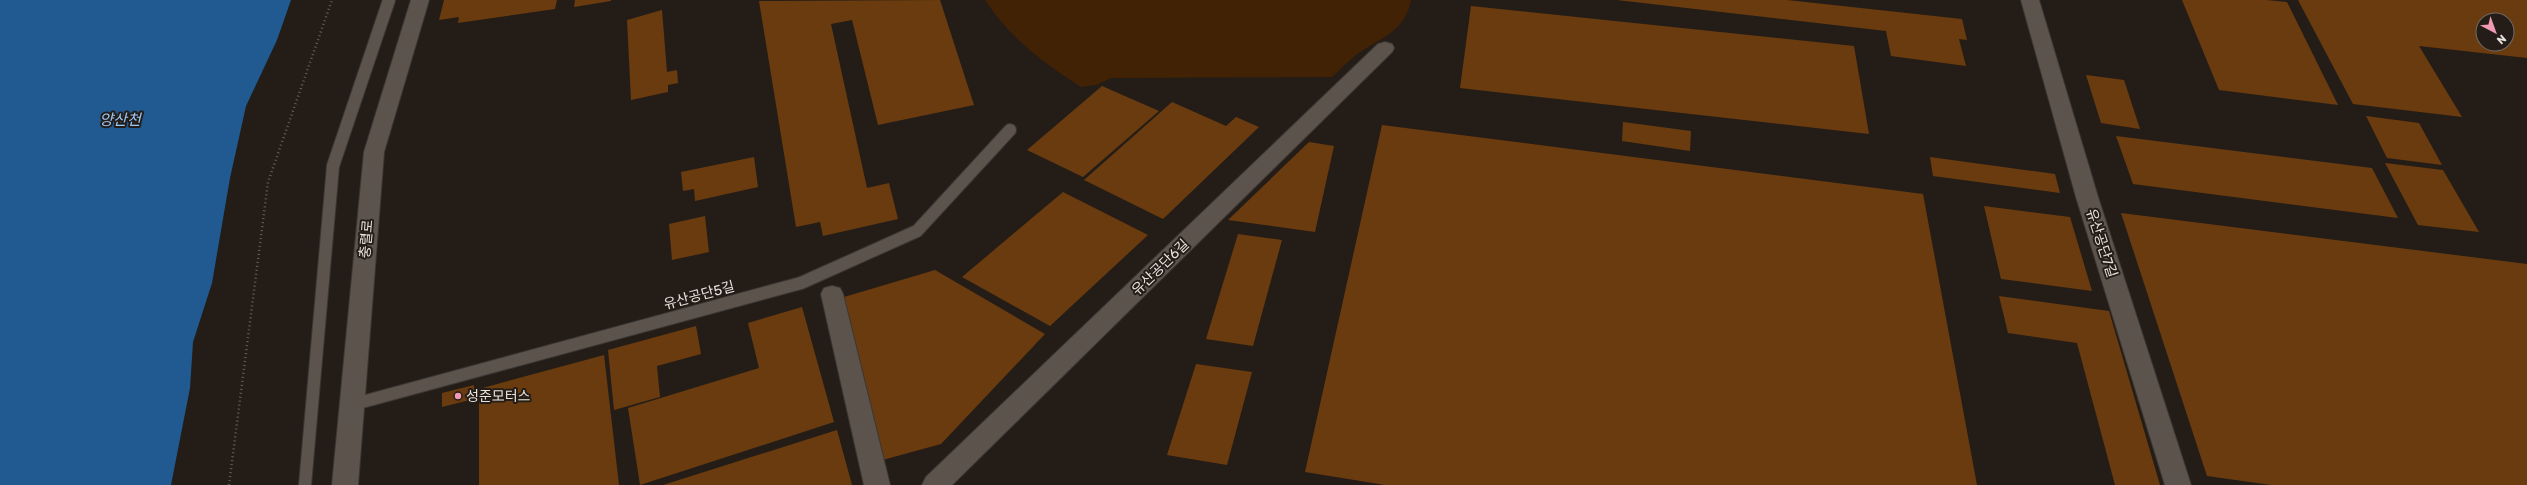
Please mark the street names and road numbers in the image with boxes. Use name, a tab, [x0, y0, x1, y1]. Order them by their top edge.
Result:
street label: 유산공단7길	[2082, 206, 2121, 280]
street label: 충렬로	[356, 219, 377, 259]
street label: 유산공단6길	[1128, 236, 1192, 299]
street label: 유산공단5길	[662, 278, 736, 313]

